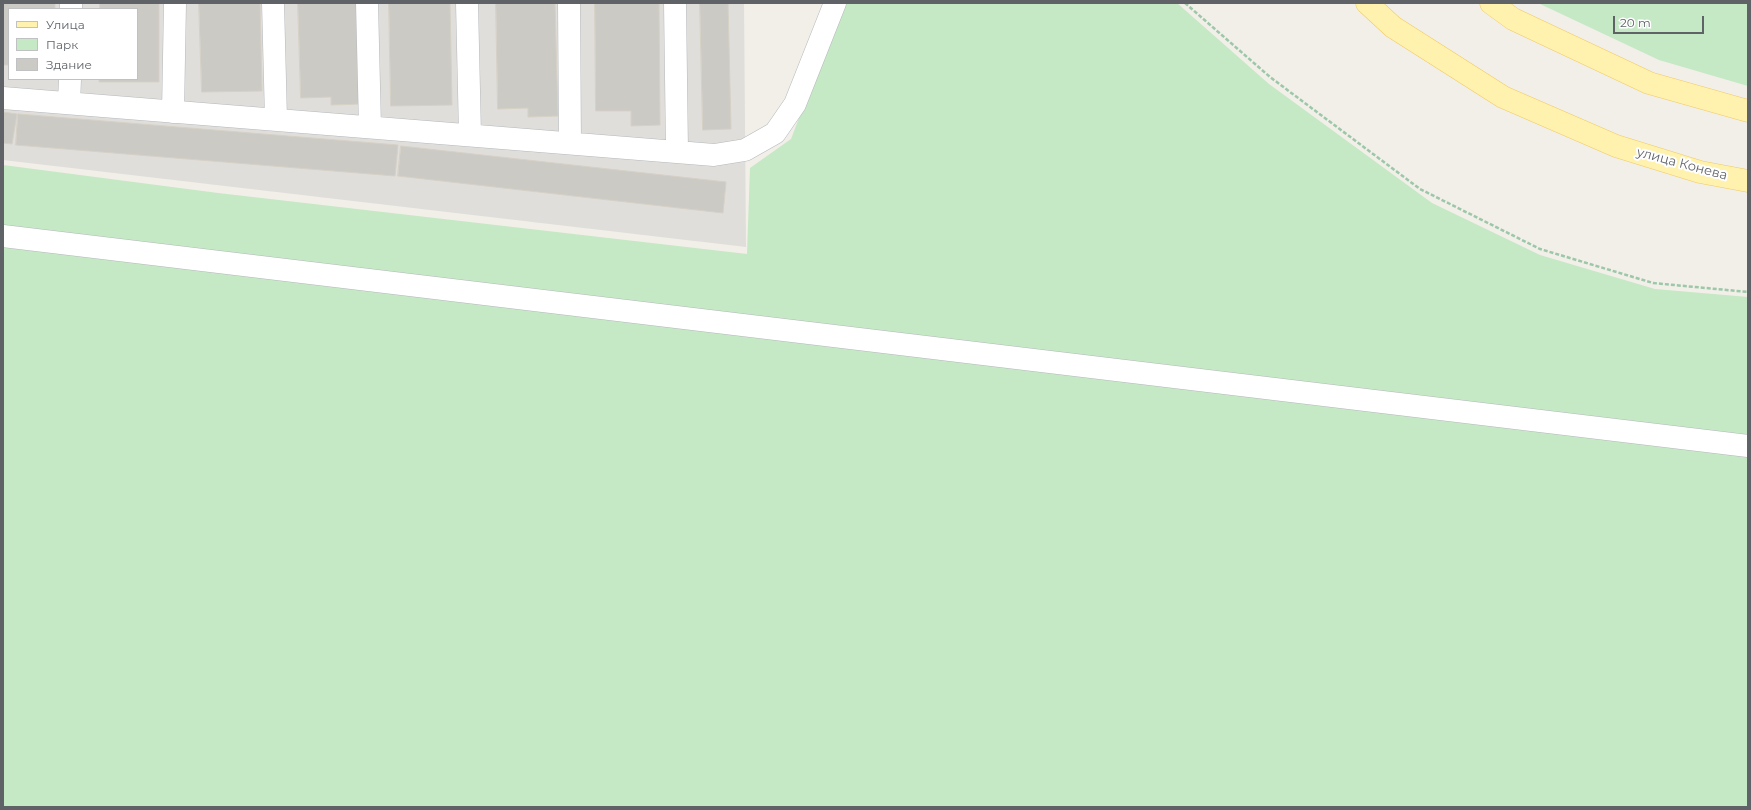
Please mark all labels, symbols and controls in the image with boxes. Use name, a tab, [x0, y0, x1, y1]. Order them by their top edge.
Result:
legend	[8, 8, 138, 80]
scale bar	[1615, 8, 1706, 34]
text: 20 m	[1620, 15, 1651, 30]
text: Улица	[46, 17, 85, 32]
text: Парк	[46, 37, 78, 52]
text: Здание	[46, 57, 92, 72]
street label: улица Конева	[1635, 144, 1729, 184]

